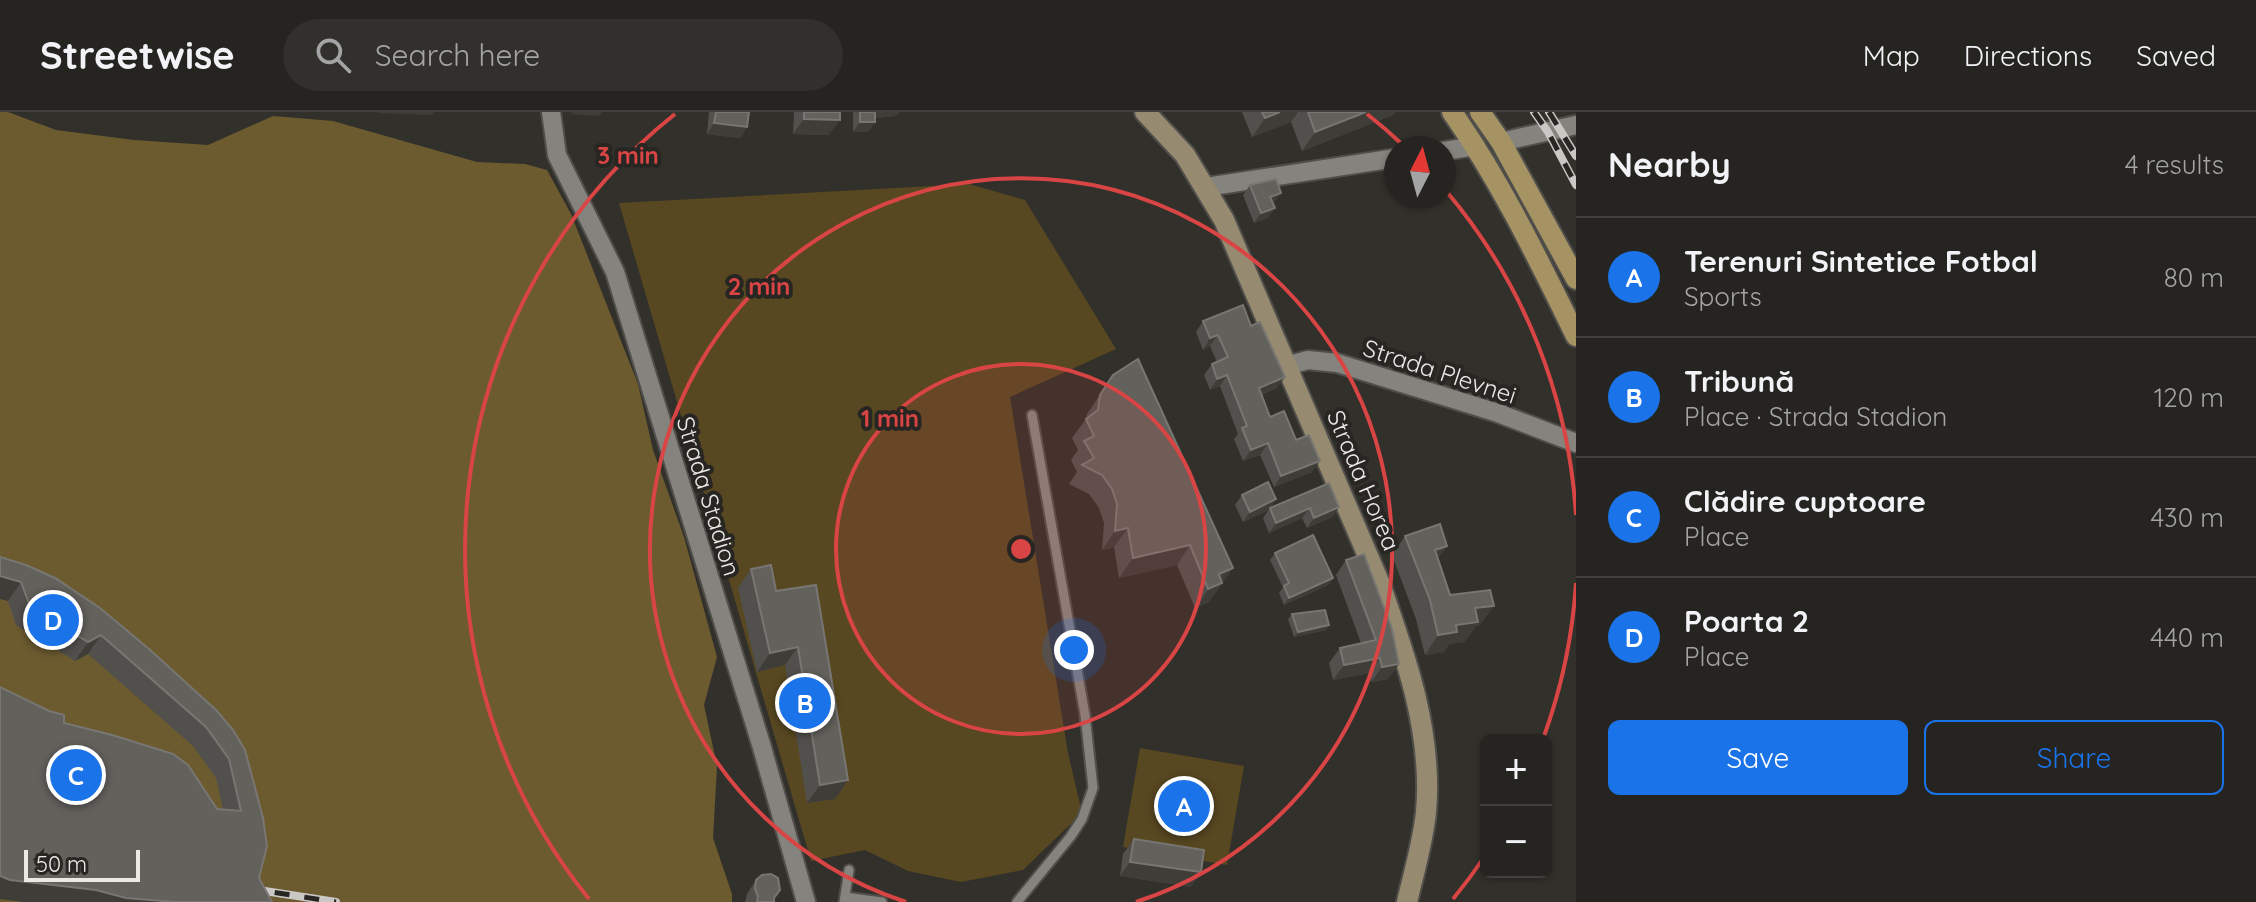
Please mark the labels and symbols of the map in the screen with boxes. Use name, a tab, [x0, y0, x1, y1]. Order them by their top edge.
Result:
north arrow	[1384, 136, 1456, 208]
text: 3 min	[597, 140, 659, 170]
text: 2 min	[728, 271, 790, 301]
street label: Strada Plevnei	[1360, 332, 1520, 410]
text: 1 min	[861, 403, 919, 433]
street label: Strada Horea	[1321, 405, 1407, 555]
street label: Strada Stadion	[671, 413, 747, 579]
centre of rings	[1007, 535, 1035, 563]
pin: D	[27, 590, 79, 650]
your location	[1054, 630, 1094, 670]
pin: B	[779, 673, 831, 733]
pin: C	[50, 745, 102, 805]
pin: A	[1158, 776, 1210, 836]
scale bar	[24, 846, 140, 882]

